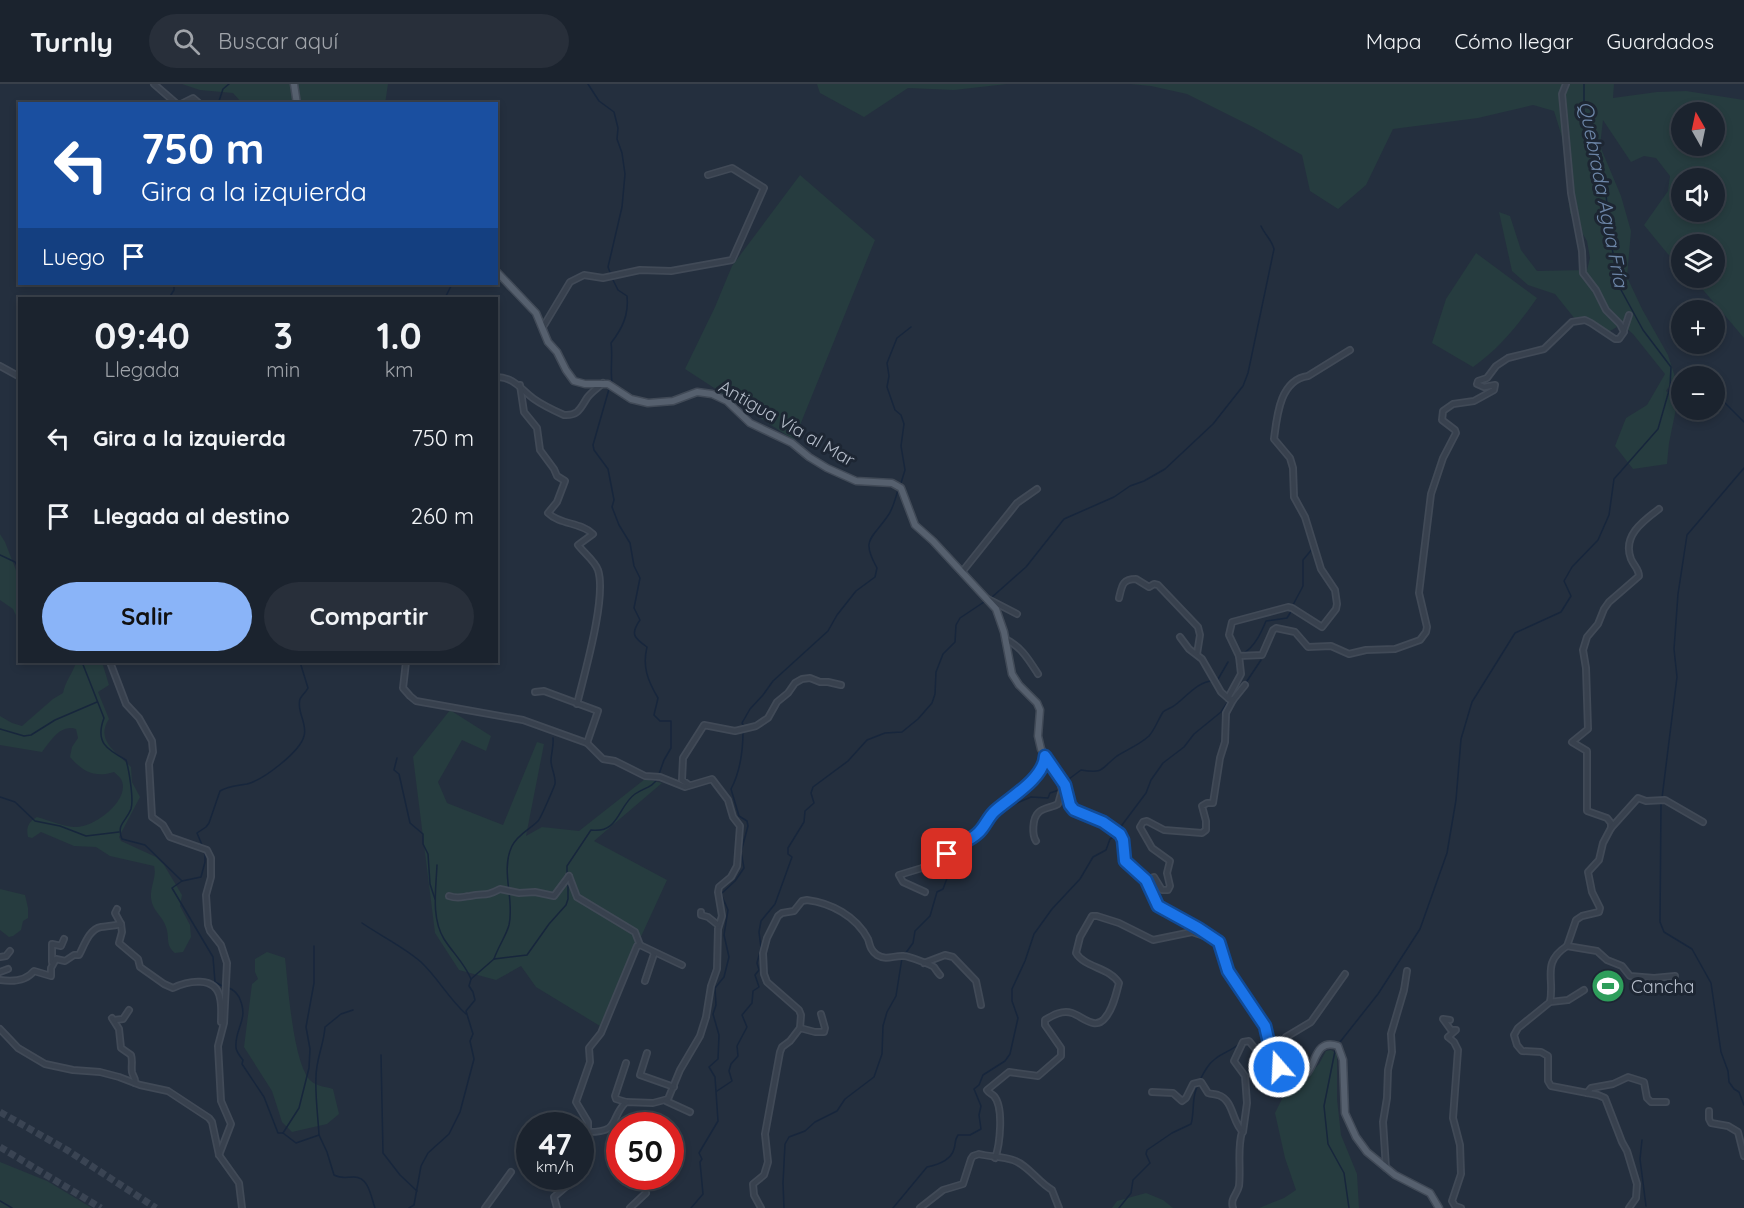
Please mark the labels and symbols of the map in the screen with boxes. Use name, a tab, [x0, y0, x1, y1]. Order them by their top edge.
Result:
water label: Quebrada Agua Fría	[1574, 99, 1635, 291]
north arrow	[1671, 102, 1725, 156]
street label: Antigua Vía al Mar	[715, 375, 859, 471]
pin	[921, 828, 972, 879]
sports icon: Cancha	[1590, 968, 1626, 1004]
place label: Cancha	[1631, 975, 1695, 998]
position arrow	[1247, 1035, 1311, 1099]
speed limit sign: 50	[606, 1112, 684, 1190]

